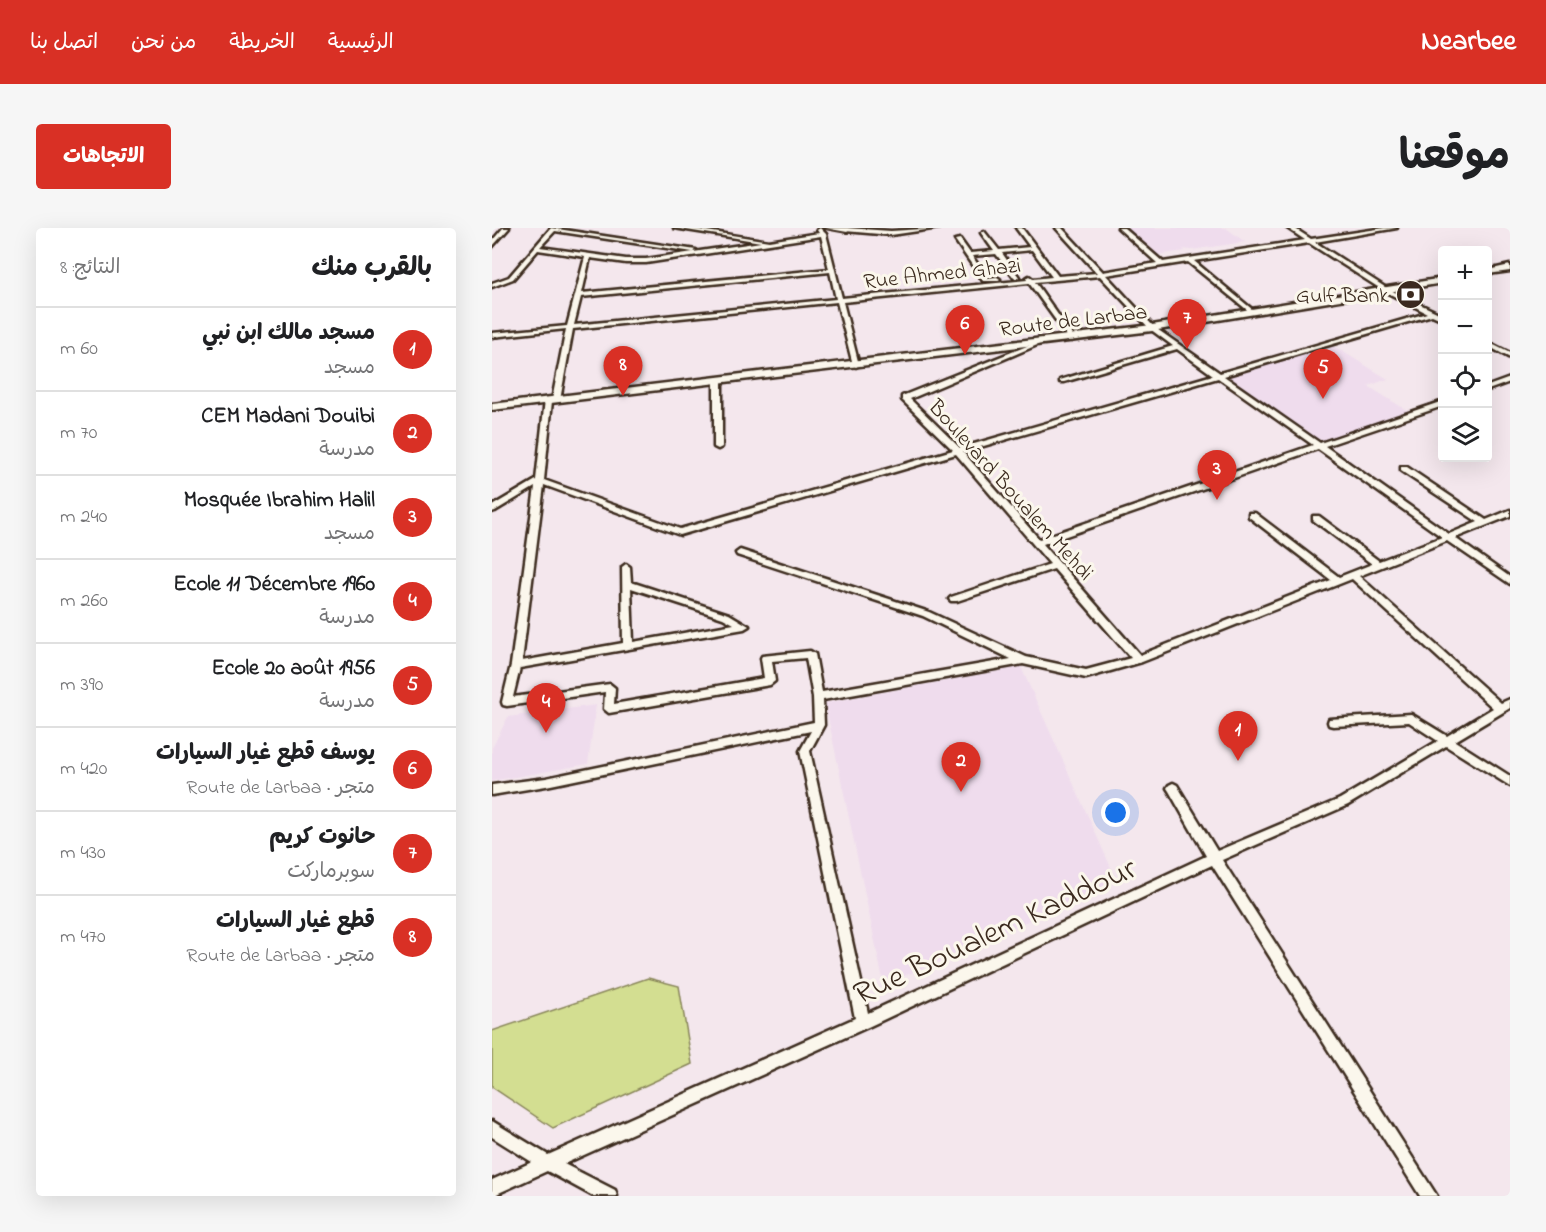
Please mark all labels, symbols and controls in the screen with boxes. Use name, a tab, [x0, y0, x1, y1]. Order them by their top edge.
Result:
text: Nearbee	[1421, 22, 1516, 63]
text: اتصل بنا	[30, 28, 98, 58]
text: من نحن	[131, 28, 196, 58]
text: الخريطة	[229, 28, 295, 58]
text: الرئيسية	[328, 28, 394, 58]
button: الاتجاهات	[36, 124, 171, 189]
text: موقعنا	[1399, 127, 1510, 188]
map controls	[1438, 246, 1492, 462]
button: +	[1438, 246, 1492, 300]
text: بالقرب منك	[311, 250, 432, 288]
street label: Rue Ahmed Ghazi	[862, 251, 1023, 299]
text: النتائج: 8	[60, 254, 120, 283]
bank icon: Gulf Bank	[1394, 278, 1426, 310]
place label: Gulf Bank	[1296, 281, 1389, 313]
street label: Route de Larbaa	[998, 297, 1149, 347]
pin: 7	[1168, 300, 1206, 349]
button: −	[1438, 300, 1492, 354]
pin: 6	[946, 306, 984, 355]
text: مسجد مالك ابن نبي	[202, 318, 375, 350]
text: 60 m	[60, 335, 98, 364]
text: 1	[409, 335, 416, 364]
pin: 8	[604, 346, 642, 396]
pin: 5	[1304, 350, 1342, 399]
text: مسجد	[324, 354, 375, 383]
button: locate	[1438, 354, 1492, 408]
street label: Boulevard Boualem Mehdi	[919, 393, 1100, 589]
text: CEM Madani Douibi	[201, 401, 375, 433]
button: layers	[1438, 408, 1492, 462]
text: 70 m	[60, 419, 97, 448]
text: 2	[408, 419, 417, 448]
text: مدرسة	[319, 436, 375, 465]
pin: 3	[1198, 450, 1236, 500]
text: Mosquée Ibrahim Halil	[184, 485, 375, 517]
text: 240 m	[60, 503, 107, 532]
text: 3	[408, 503, 417, 532]
text: مسجد	[324, 520, 375, 549]
text: Ecole 11 Décembre 1960	[173, 569, 375, 601]
text: 260 m	[60, 587, 108, 616]
text: 4	[408, 587, 417, 616]
text: مدرسة	[319, 604, 375, 633]
text: Ecole 20 août 1956	[212, 653, 375, 685]
text: 390 m	[60, 671, 103, 700]
text: 5	[407, 671, 418, 700]
pin: 4	[526, 684, 566, 733]
text: مدرسة	[319, 688, 375, 717]
pin: 1	[1218, 712, 1258, 761]
text: يوسف قطع غيار السيارات	[156, 738, 375, 770]
pin: 2	[942, 742, 980, 792]
text: 420 m	[60, 755, 107, 784]
text: 6	[408, 755, 417, 784]
text: متجر · Route de Larbaa	[186, 774, 375, 803]
your location	[1101, 798, 1130, 827]
text: حانوت كريم	[269, 822, 375, 854]
text: 430 m	[60, 839, 106, 868]
text: 7	[408, 839, 417, 868]
street label: Rue Boualem Kaddour	[846, 846, 1146, 1019]
text: سوبرماركت	[287, 858, 375, 887]
text: قطع غيار السيارات	[216, 906, 375, 938]
text: 470 m	[60, 923, 106, 952]
text: 8	[409, 923, 416, 952]
text: متجر · Route de Larbaa	[186, 942, 375, 971]

